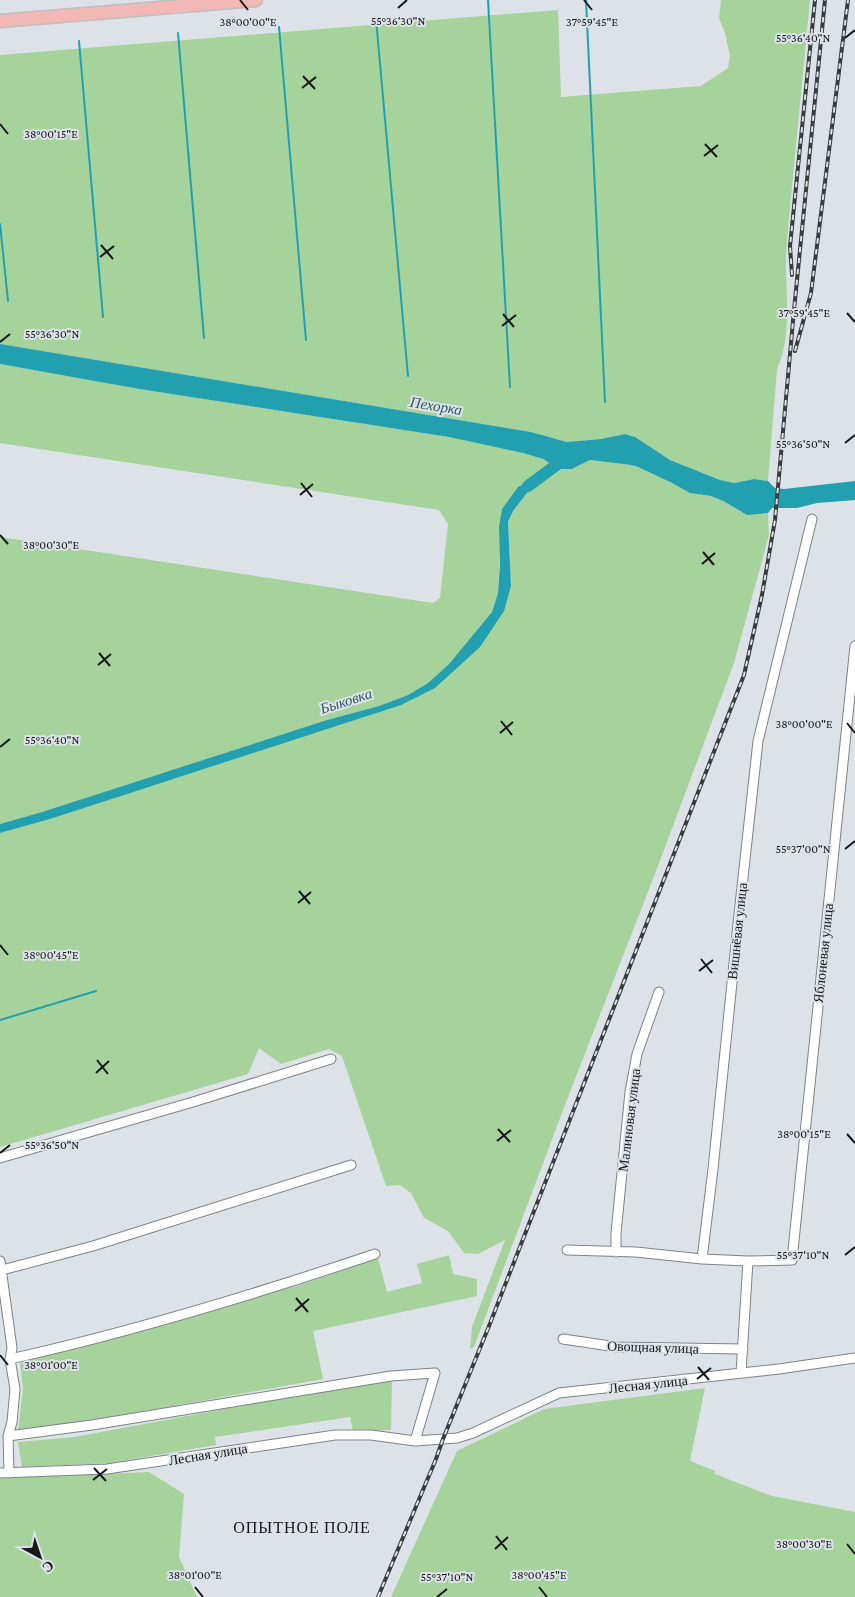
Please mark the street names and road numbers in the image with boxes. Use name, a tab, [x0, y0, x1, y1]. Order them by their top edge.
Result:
street label: Вишнёвая улица	[724, 881, 750, 980]
street label: Яблоневая улица	[810, 902, 836, 1004]
street label: Малиновая улица	[615, 1067, 643, 1173]
street label: Овощная улица	[607, 1337, 700, 1357]
street label: Лесная улица	[608, 1372, 689, 1396]
street label: Лесная улица	[167, 1440, 249, 1468]

